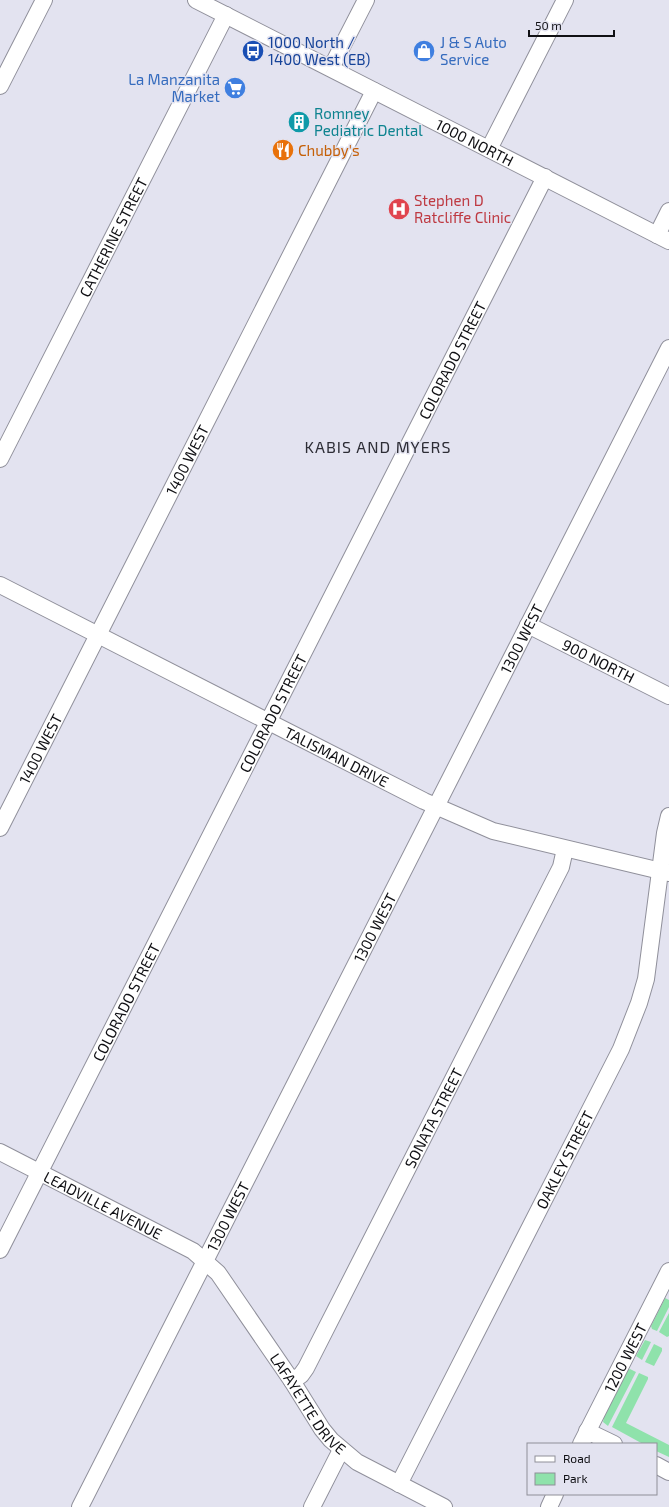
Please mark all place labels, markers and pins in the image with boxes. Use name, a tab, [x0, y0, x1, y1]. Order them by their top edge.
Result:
place label: 1000 North / 1400 West (EB)	[268, 33, 370, 68]
place label: J & S Auto Service	[440, 33, 507, 68]
bus stop icon: 1000 North / 1400 West (EB)	[240, 38, 266, 64]
shop icon: J & S Auto Service	[411, 38, 437, 64]
place label: La Manzanita Market	[128, 70, 220, 105]
supermarket icon: La Manzanita Market	[222, 75, 248, 101]
place label: Romney Pediatric Dental	[314, 104, 423, 139]
building icon: Romney Pediatric Dental	[286, 109, 312, 135]
restaurant icon: Chubby's	[270, 137, 296, 163]
place label: Chubby's	[298, 141, 360, 159]
place label: Stephen D Ratcliffe Clinic	[414, 191, 511, 226]
hospital icon: Stephen D Ratcliffe Clinic	[386, 196, 412, 222]

